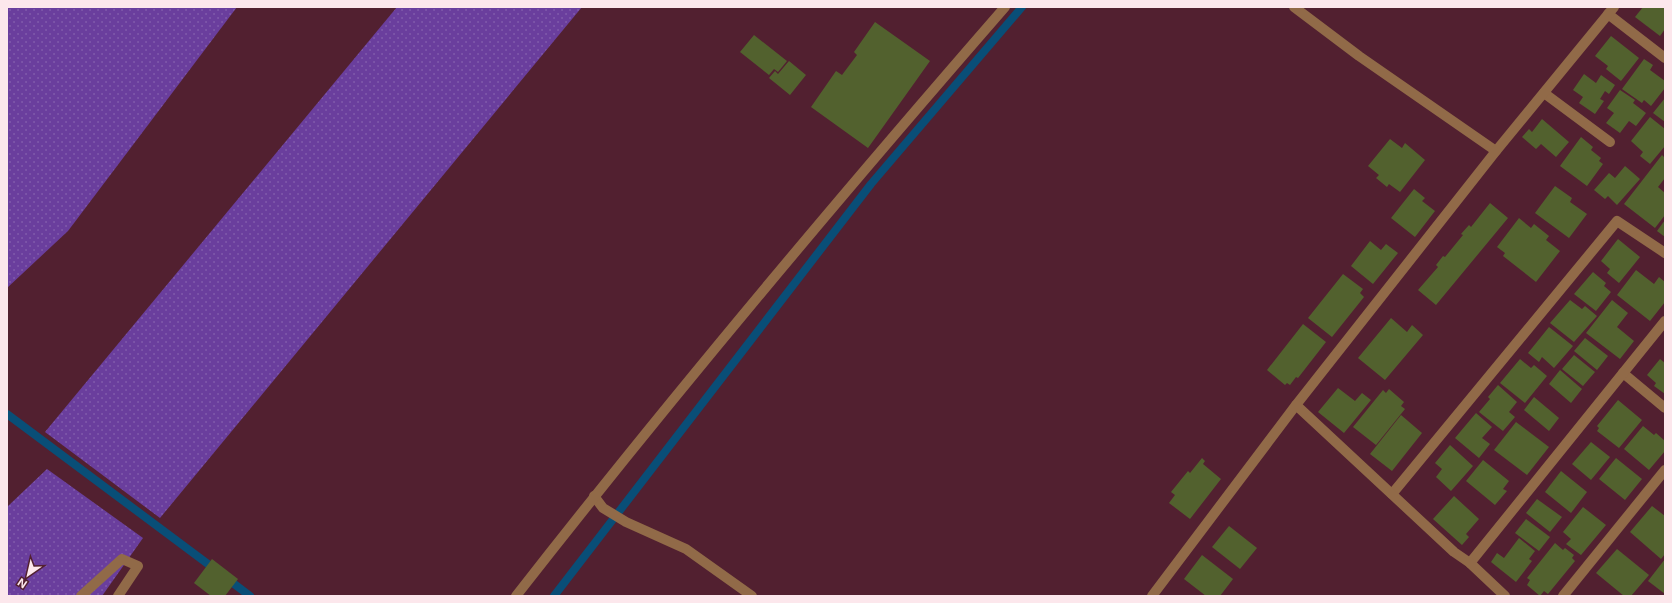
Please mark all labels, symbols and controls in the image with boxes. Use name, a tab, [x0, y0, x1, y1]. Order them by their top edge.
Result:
north arrow	[8, 555, 48, 595]
text: N	[15, 575, 30, 591]

